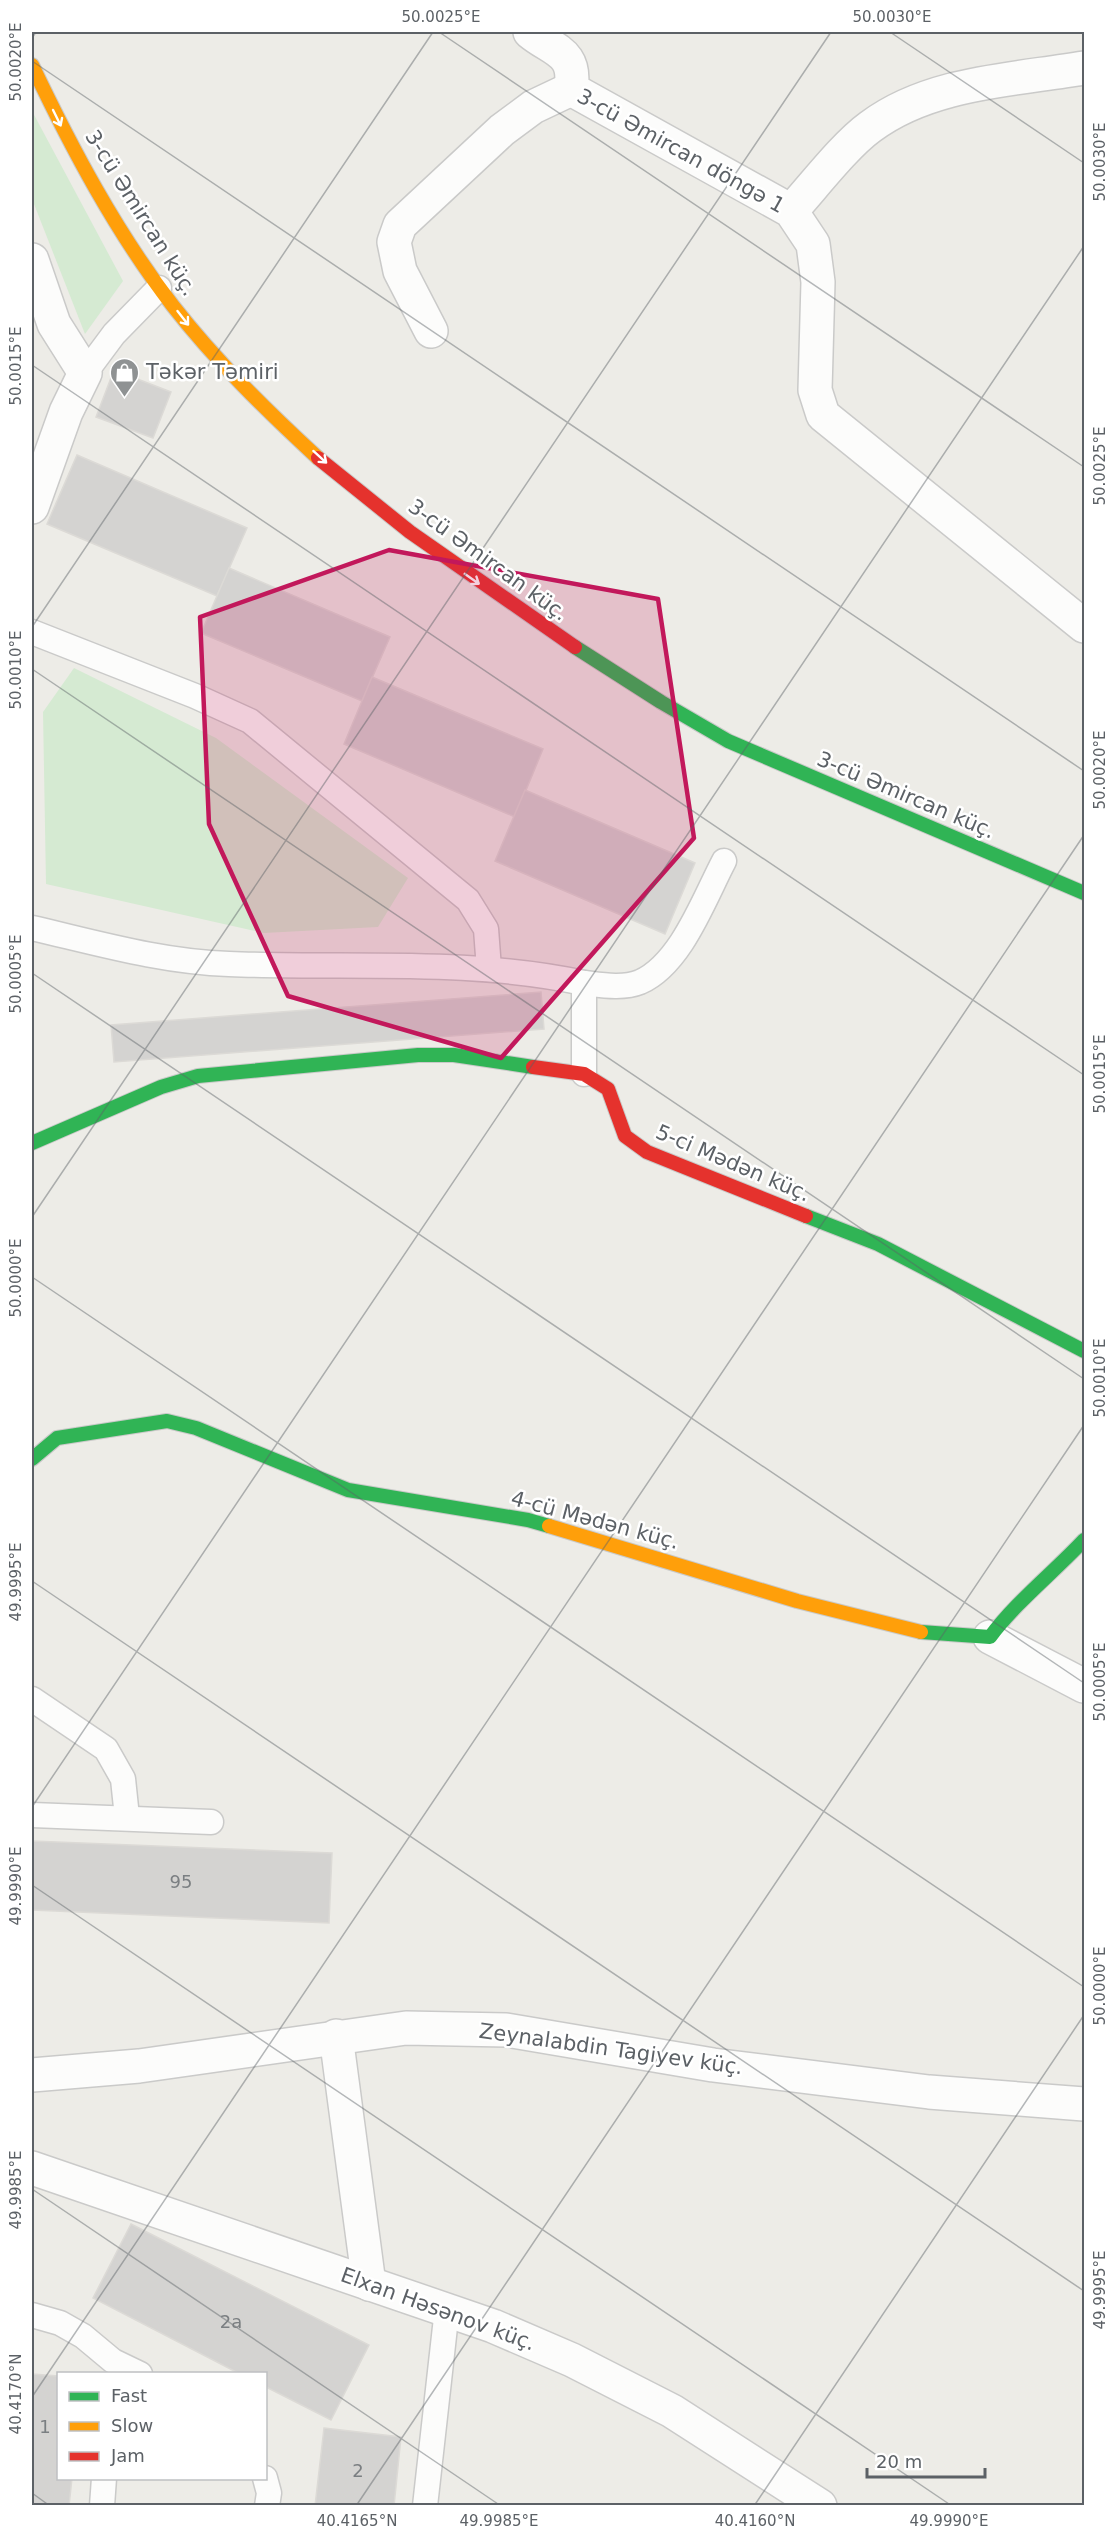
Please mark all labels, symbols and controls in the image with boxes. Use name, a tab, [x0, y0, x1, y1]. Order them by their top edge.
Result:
text: 50.0025°E	[401, 8, 481, 26]
text: 50.0030°E	[852, 8, 932, 26]
text: 50.0020°E	[7, 22, 25, 102]
street label: 3-cü Əmircan döngə 1	[573, 84, 789, 218]
one-way arrow	[52, 108, 64, 126]
text: 50.0030°E	[1091, 122, 1109, 202]
street label: 3-cü Əmircan küç.	[80, 126, 202, 300]
one-way arrow	[177, 310, 190, 326]
text: 50.0015°E	[7, 326, 25, 406]
shop icon: Təkər Təmiri	[109, 356, 141, 398]
place label: Təkər Təmiri	[145, 360, 279, 384]
text: 50.0025°E	[1091, 426, 1109, 506]
one-way arrow	[312, 450, 327, 464]
street label: 3-cü Əmircan küç.	[404, 494, 572, 626]
one-way arrow	[463, 573, 480, 585]
text: 50.0010°E	[7, 630, 25, 710]
text: 50.0020°E	[1091, 730, 1109, 810]
street label: 3-cü Əmircan küç.	[813, 747, 999, 843]
text: 50.0005°E	[7, 934, 25, 1014]
text: 50.0015°E	[1091, 1034, 1109, 1114]
street label: 5-ci Mədən küç.	[652, 1120, 814, 1206]
text: 50.0000°E	[7, 1238, 25, 1318]
text: 50.0010°E	[1091, 1338, 1109, 1418]
street label: 4-cü Mədən küç.	[508, 1486, 682, 1554]
text: 49.9995°E	[7, 1542, 25, 1622]
text: 50.0005°E	[1091, 1642, 1109, 1722]
text: 49.9990°E	[7, 1846, 25, 1926]
house number: 95	[170, 1871, 192, 1892]
text: 50.0000°E	[1091, 1946, 1109, 2026]
street label: Zeynalabdin Tagiyev küç.	[478, 2019, 744, 2079]
text: 49.9985°E	[7, 2150, 25, 2230]
text: 49.9995°E	[1091, 2250, 1109, 2330]
street label: Elxan Həsənov küç.	[337, 2263, 539, 2355]
house number: 2a	[220, 2311, 242, 2332]
text: 40.4170°N	[7, 2354, 25, 2434]
legend	[57, 2372, 267, 2480]
text: Fast	[111, 2385, 147, 2406]
text: Slow	[111, 2415, 153, 2436]
house number: 1	[39, 2416, 51, 2437]
scale bar	[867, 2441, 986, 2479]
text: Jam	[110, 2445, 145, 2466]
text: 20 m	[876, 2451, 922, 2472]
house number: 2	[352, 2460, 364, 2481]
text: 40.4165°N	[317, 2512, 397, 2530]
text: 49.9985°E	[459, 2512, 539, 2530]
text: 40.4160°N	[715, 2512, 795, 2530]
text: 49.9990°E	[909, 2512, 989, 2530]

